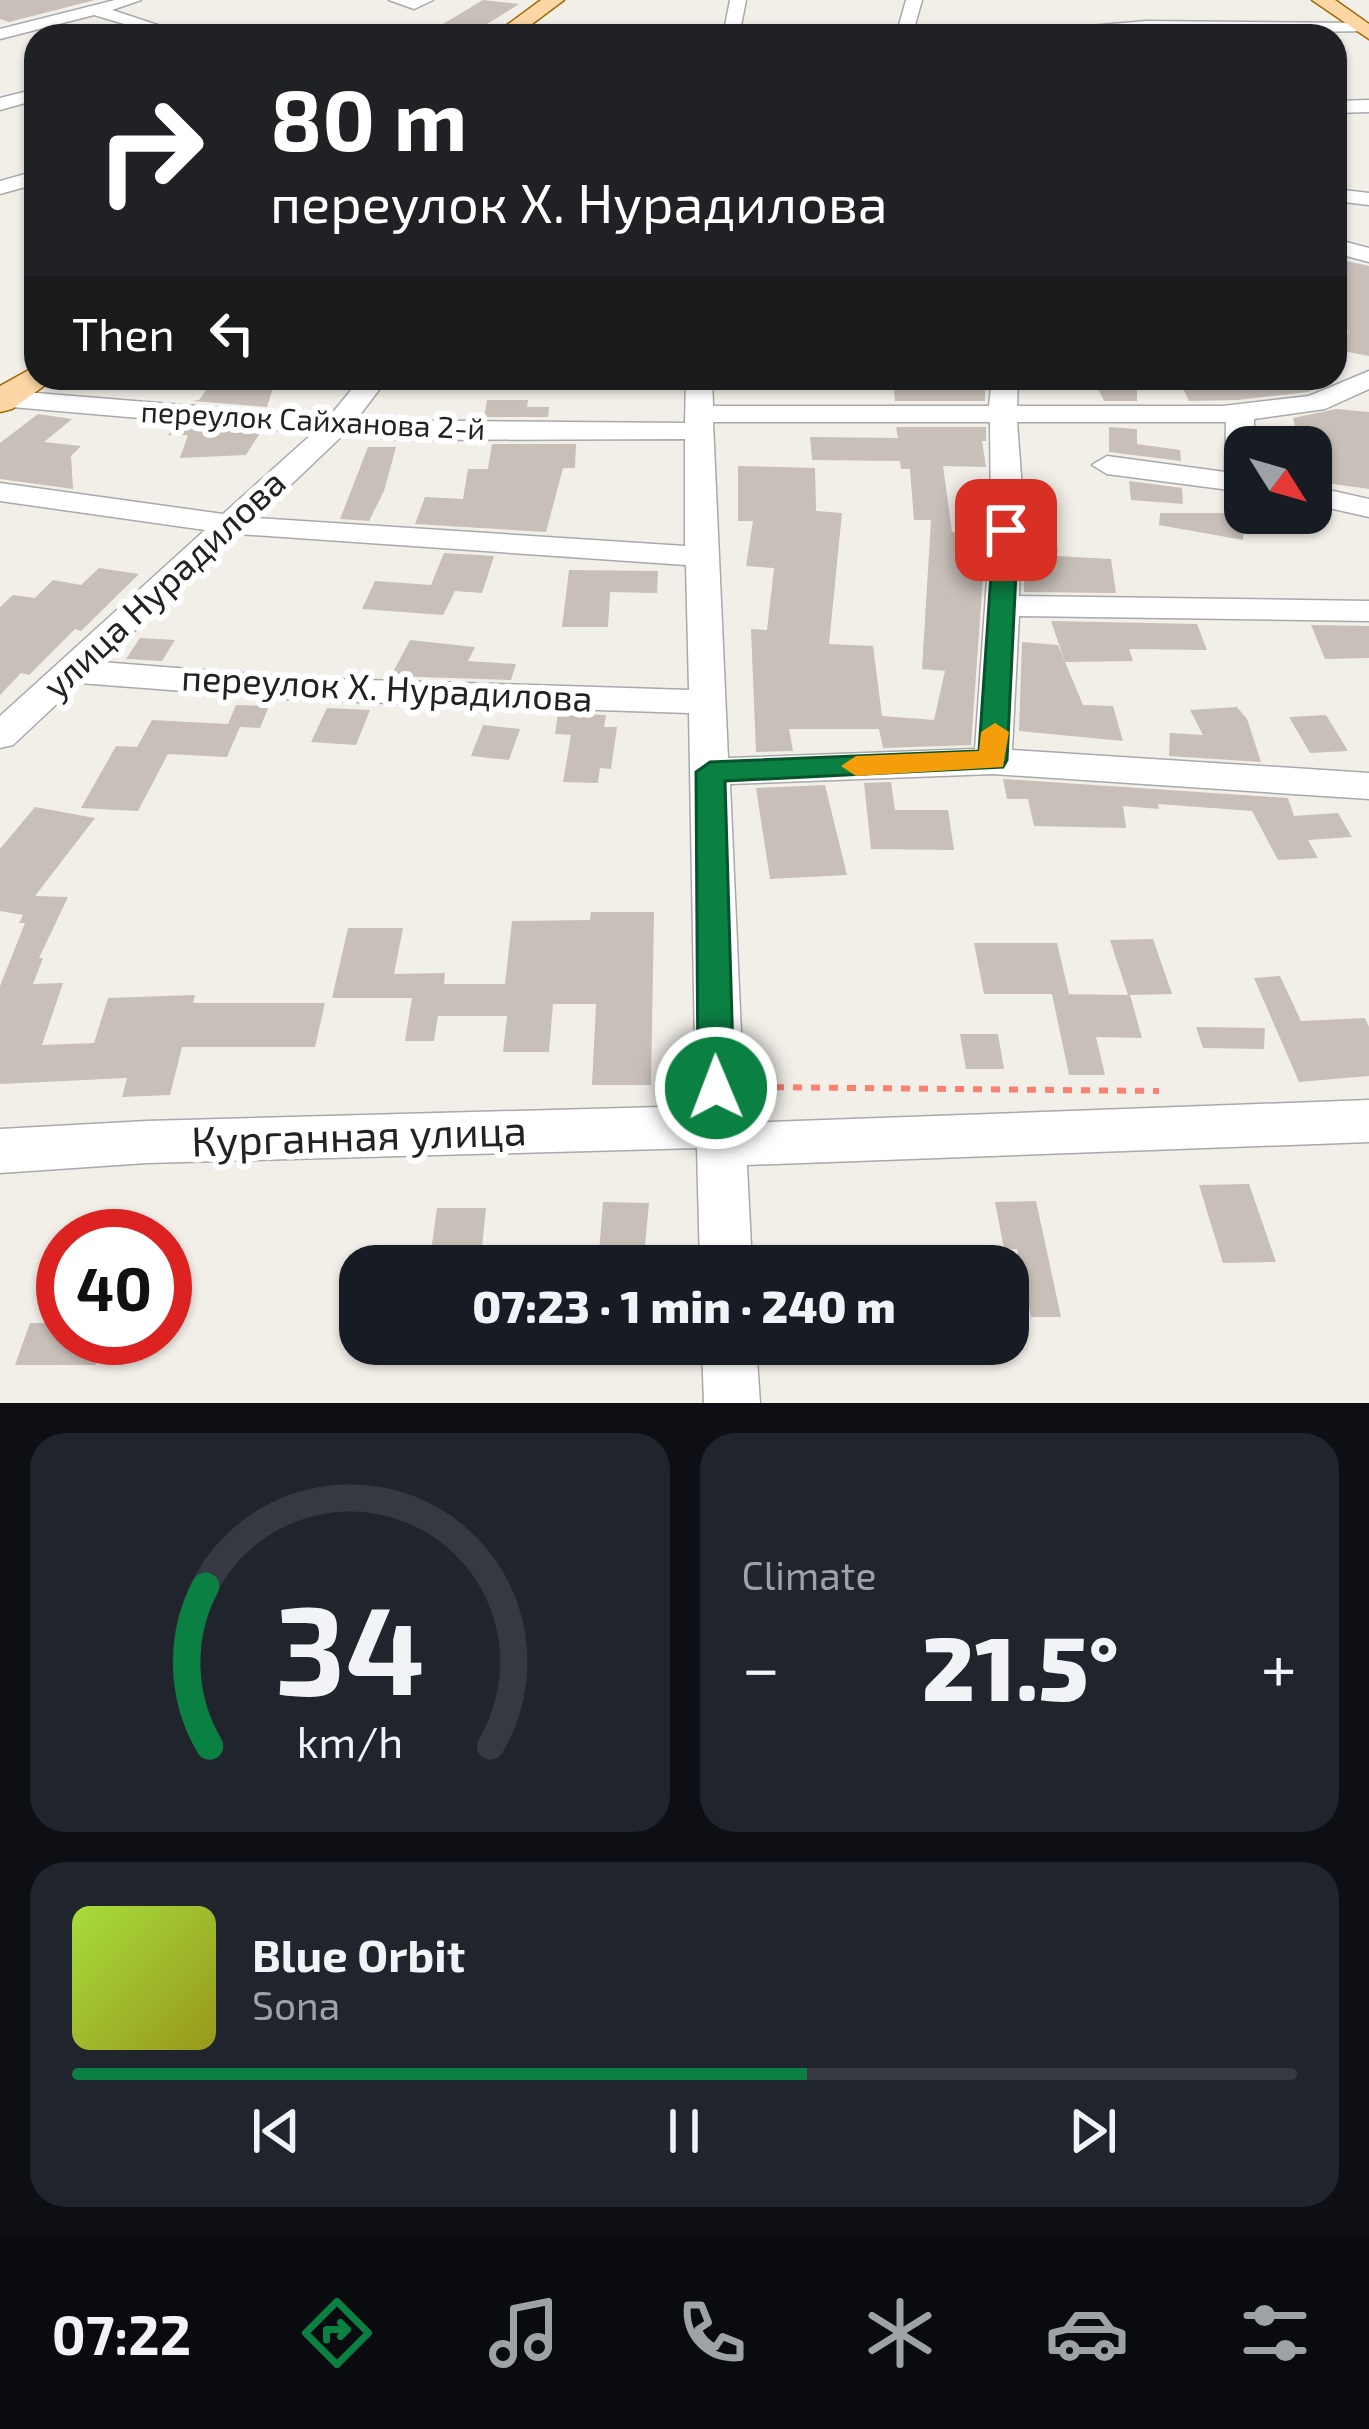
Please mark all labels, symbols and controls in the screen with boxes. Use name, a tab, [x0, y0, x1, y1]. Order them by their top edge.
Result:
text: 80 m	[270, 67, 467, 168]
icon: right	[72, 72, 228, 228]
text: переулок Х. Нурадилова	[270, 169, 888, 234]
icon: left	[199, 300, 265, 366]
text: Then	[72, 306, 175, 360]
street label: переулок Сайханова 2-й	[140, 392, 486, 447]
north arrow	[1224, 426, 1332, 534]
map controls	[1224, 426, 1332, 534]
street label: улица Нурадилова	[33, 460, 294, 707]
pin	[955, 479, 1057, 581]
icon: arrive	[973, 497, 1039, 563]
street label: переулок Х. Нурадилова	[180, 654, 594, 720]
position arrow	[653, 1025, 779, 1151]
street label: Курганная улица	[190, 1103, 528, 1166]
speed limit sign: 40	[36, 1209, 192, 1365]
text: 07:23 · 1 min · 240 m	[472, 1278, 896, 1332]
text: Climate	[742, 1551, 876, 1598]
text: 34	[275, 1570, 425, 1720]
text: 21.5°	[922, 1611, 1119, 1719]
text: −	[742, 1626, 780, 1705]
text: +	[1261, 1626, 1297, 1705]
text: km/h	[296, 1714, 403, 1766]
text: Blue Orbit	[252, 1927, 465, 1981]
text: Sona	[252, 1981, 340, 2028]
icon: previous	[243, 2098, 309, 2164]
icon: pause	[651, 2098, 717, 2164]
icon: next	[1060, 2098, 1126, 2164]
icon: directions	[295, 2291, 379, 2375]
icon: music	[482, 2291, 566, 2375]
icon: phone	[670, 2291, 754, 2375]
icon: climate	[858, 2291, 942, 2375]
icon: car	[1045, 2291, 1129, 2375]
icon: filters	[1233, 2291, 1317, 2375]
text: 07:22	[52, 2301, 191, 2366]

